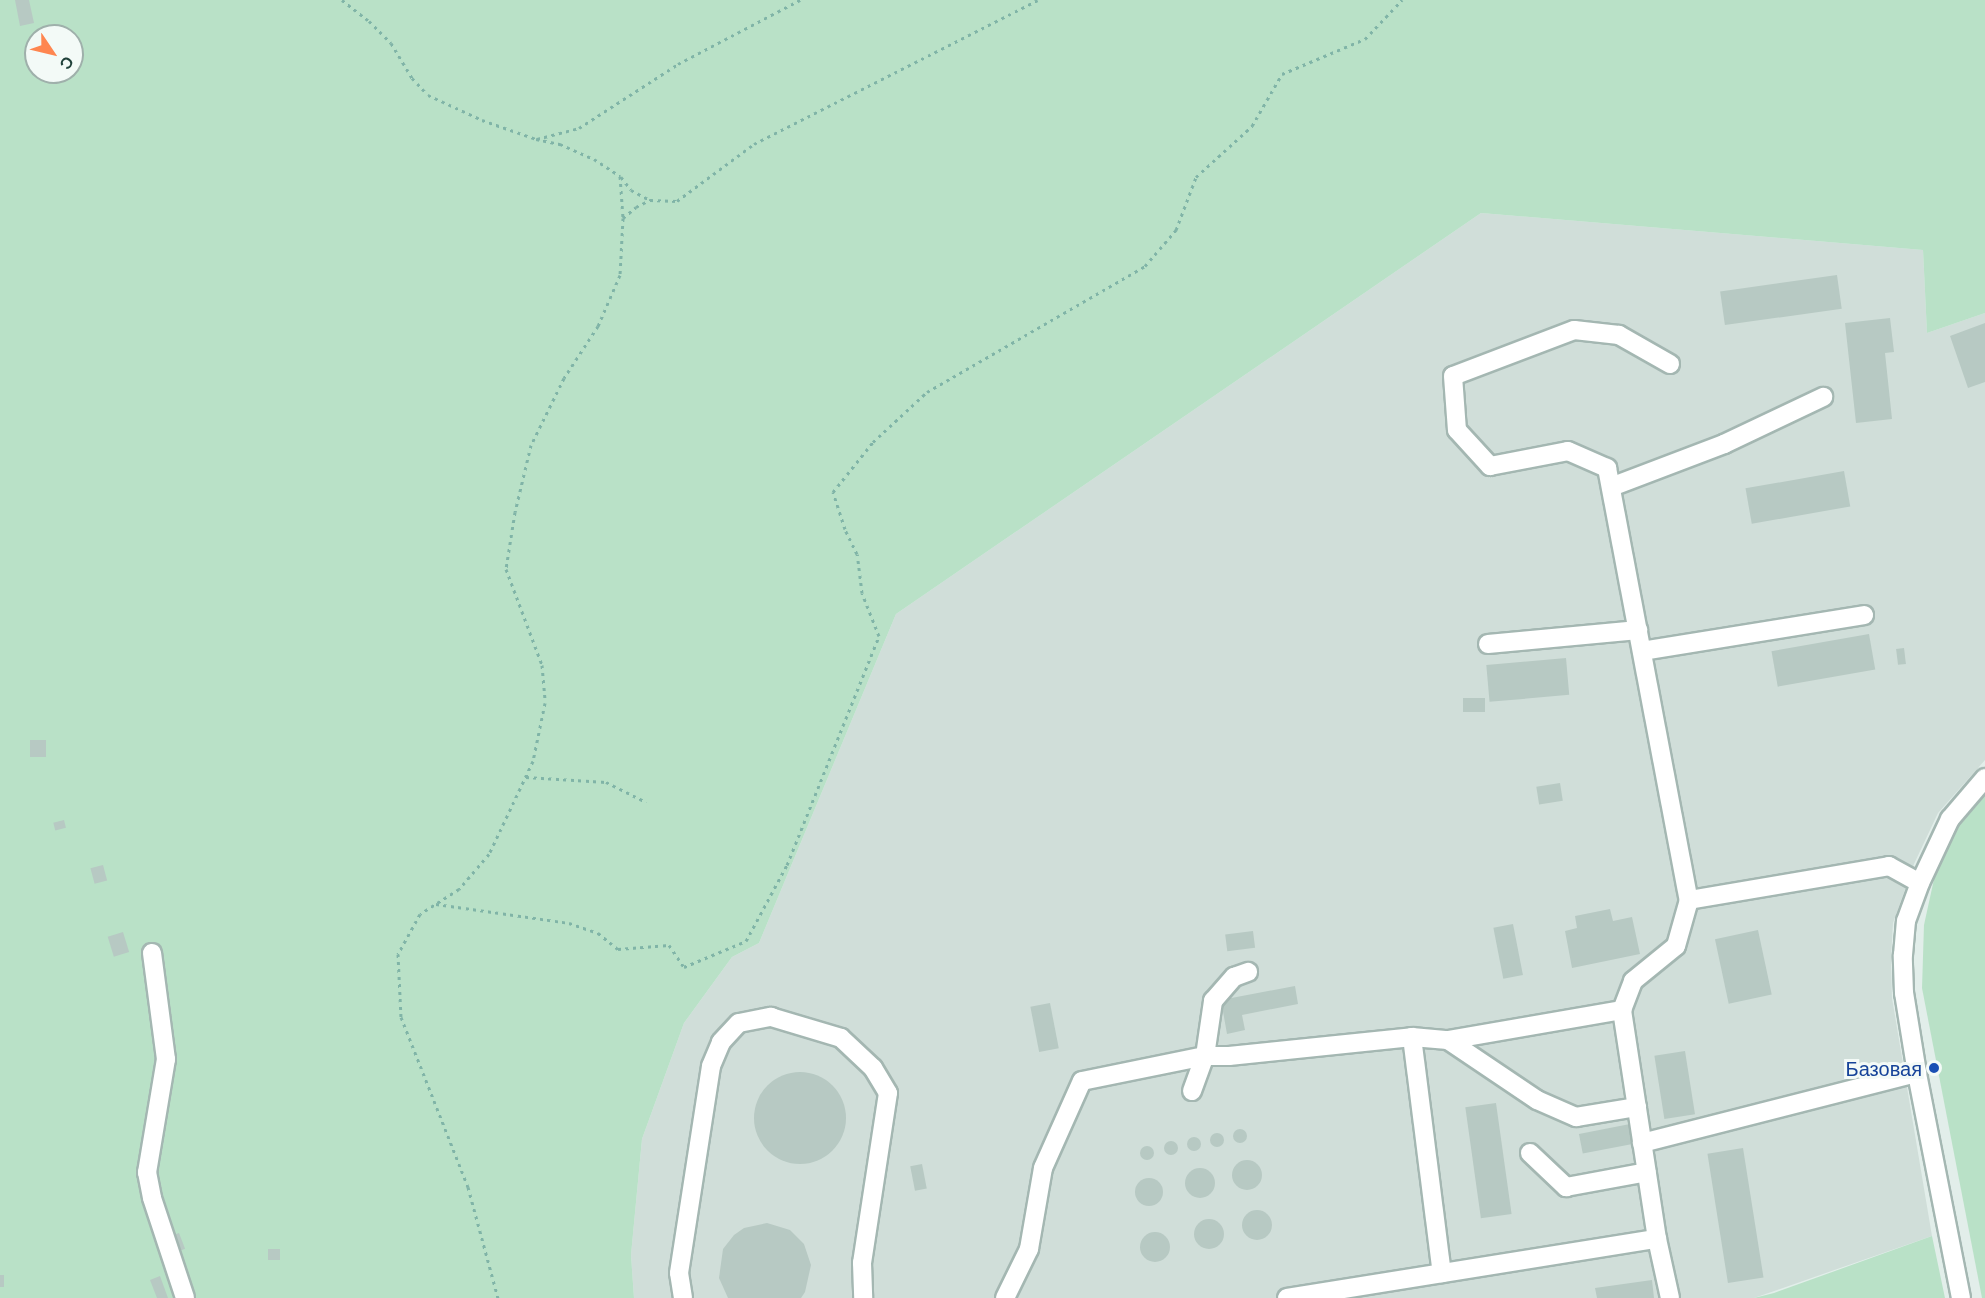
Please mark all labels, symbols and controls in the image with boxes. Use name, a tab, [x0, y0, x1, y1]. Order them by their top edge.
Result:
north arrow	[24, 24, 84, 84]
text: С	[56, 53, 79, 74]
place label: Базовая	[1846, 1056, 1922, 1080]
marker: Базовая	[1927, 1061, 1941, 1075]

